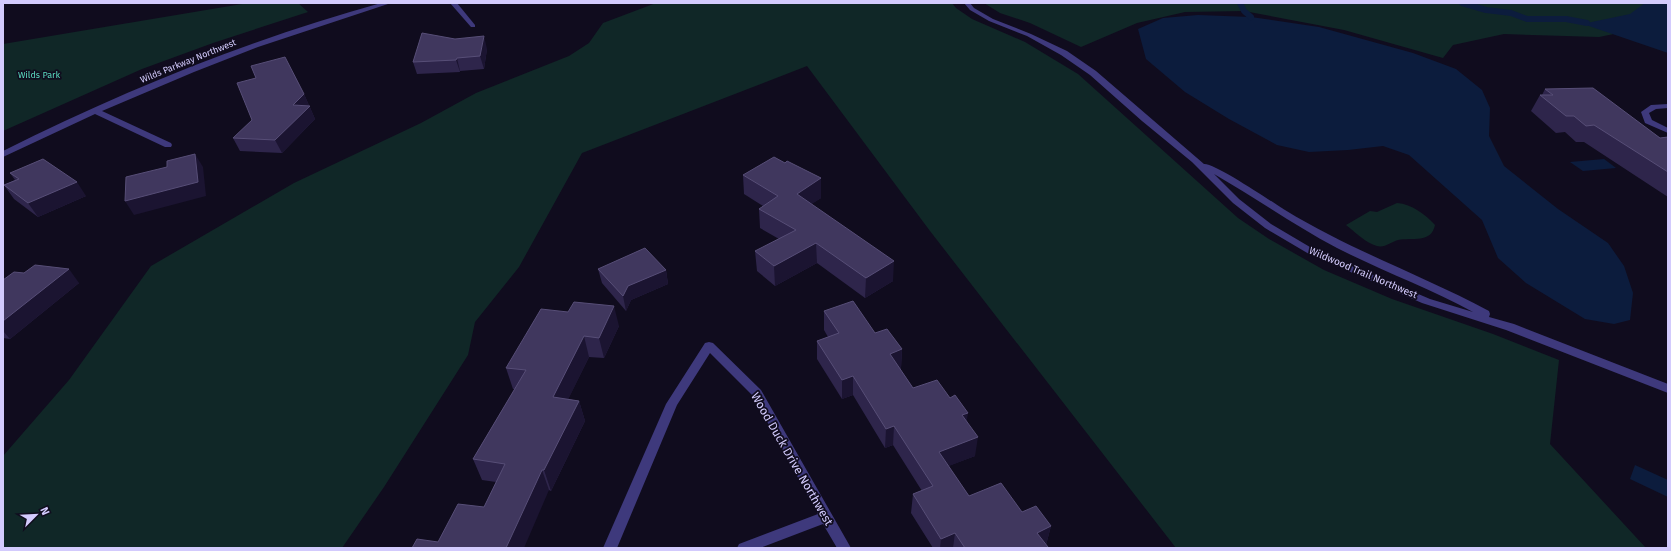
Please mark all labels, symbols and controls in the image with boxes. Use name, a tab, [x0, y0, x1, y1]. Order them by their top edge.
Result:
street label: Wilds Parkway Northwest	[139, 37, 238, 85]
park label: Wilds Park	[18, 70, 61, 80]
street label: Wildwood Trail Northwest	[1307, 245, 1419, 301]
street label: Wood Duck Drive Northwest	[748, 390, 836, 529]
north arrow	[16, 495, 56, 535]
text: N	[37, 505, 52, 517]

